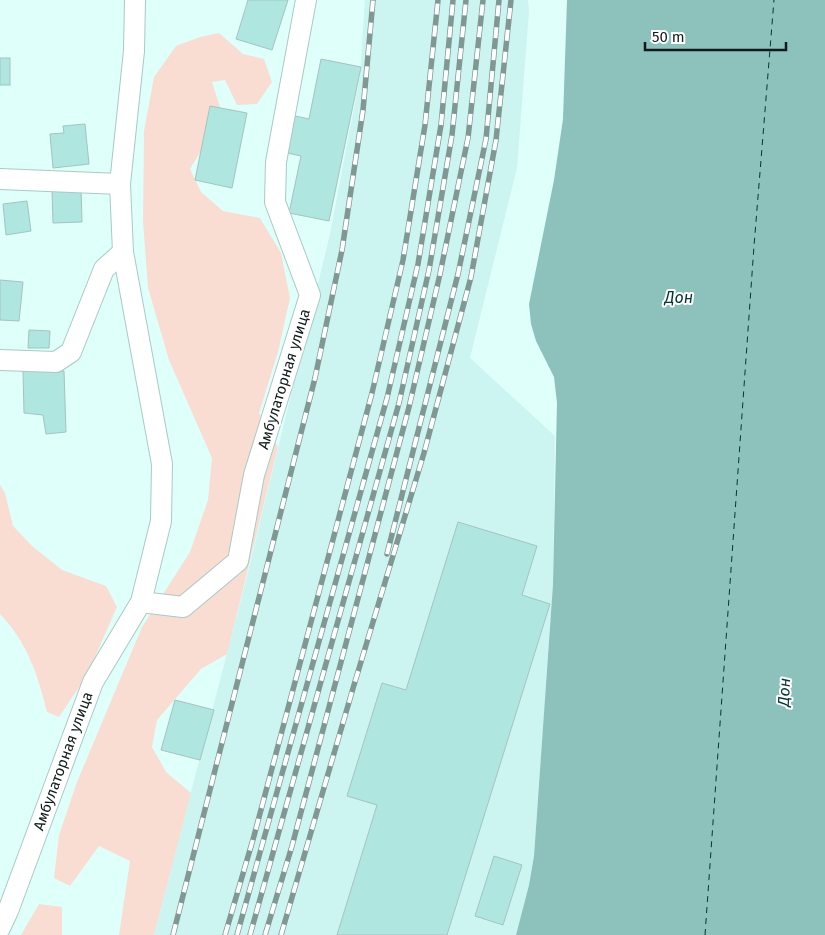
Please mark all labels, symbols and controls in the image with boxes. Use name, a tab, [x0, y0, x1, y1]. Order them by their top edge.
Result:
scale bar	[645, 20, 786, 52]
text: 50 m	[652, 28, 685, 46]
water label: Дон	[663, 288, 693, 307]
street label: Амбулаторная улица	[254, 306, 314, 452]
water label: Дон	[774, 677, 794, 709]
street label: Амбулаторная улица	[30, 689, 96, 833]

